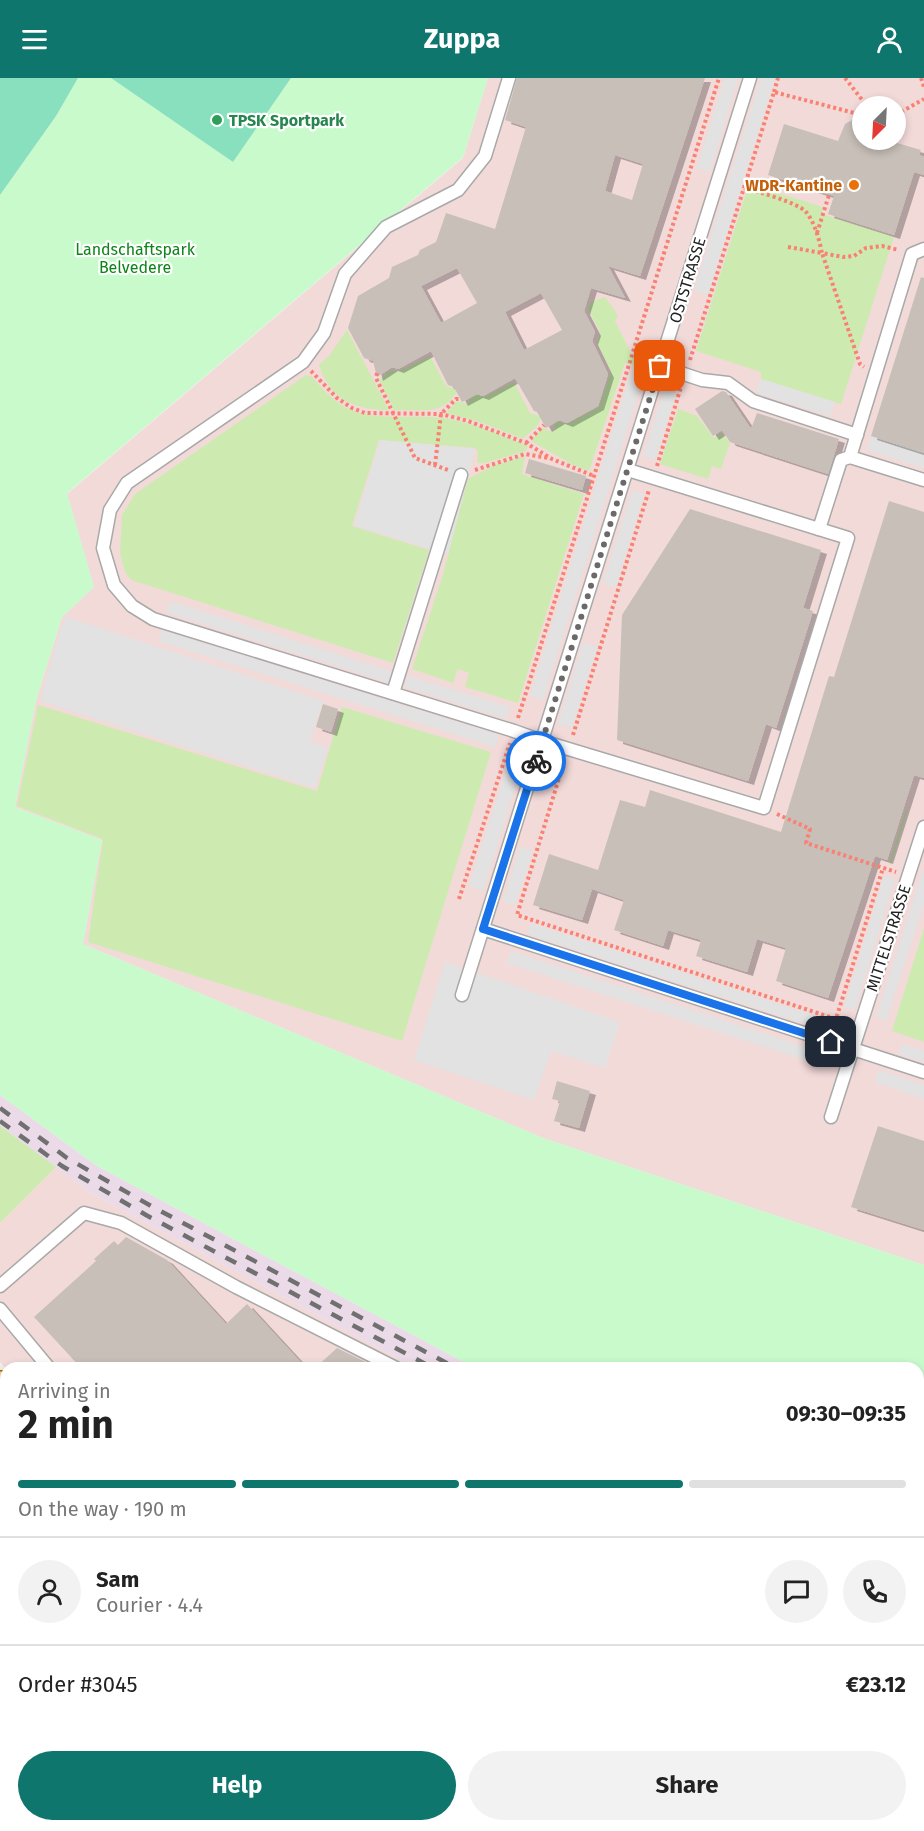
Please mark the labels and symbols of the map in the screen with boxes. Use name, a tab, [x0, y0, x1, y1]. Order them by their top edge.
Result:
north arrow	[852, 96, 906, 150]
place label: TPSK Sportpark	[229, 111, 344, 130]
marker: TPSK Sportpark	[210, 113, 224, 127]
place label: WDR-Kantine	[745, 176, 842, 195]
marker: WDR-Kantine	[847, 178, 861, 192]
street label: OSTSTRASSE	[665, 235, 710, 325]
park label: Landschaftspark Belvedere	[75, 240, 196, 277]
pin	[634, 340, 685, 391]
courier	[506, 731, 566, 791]
street label: MITTELSTRASSE	[862, 882, 915, 994]
pin	[805, 1016, 856, 1067]

